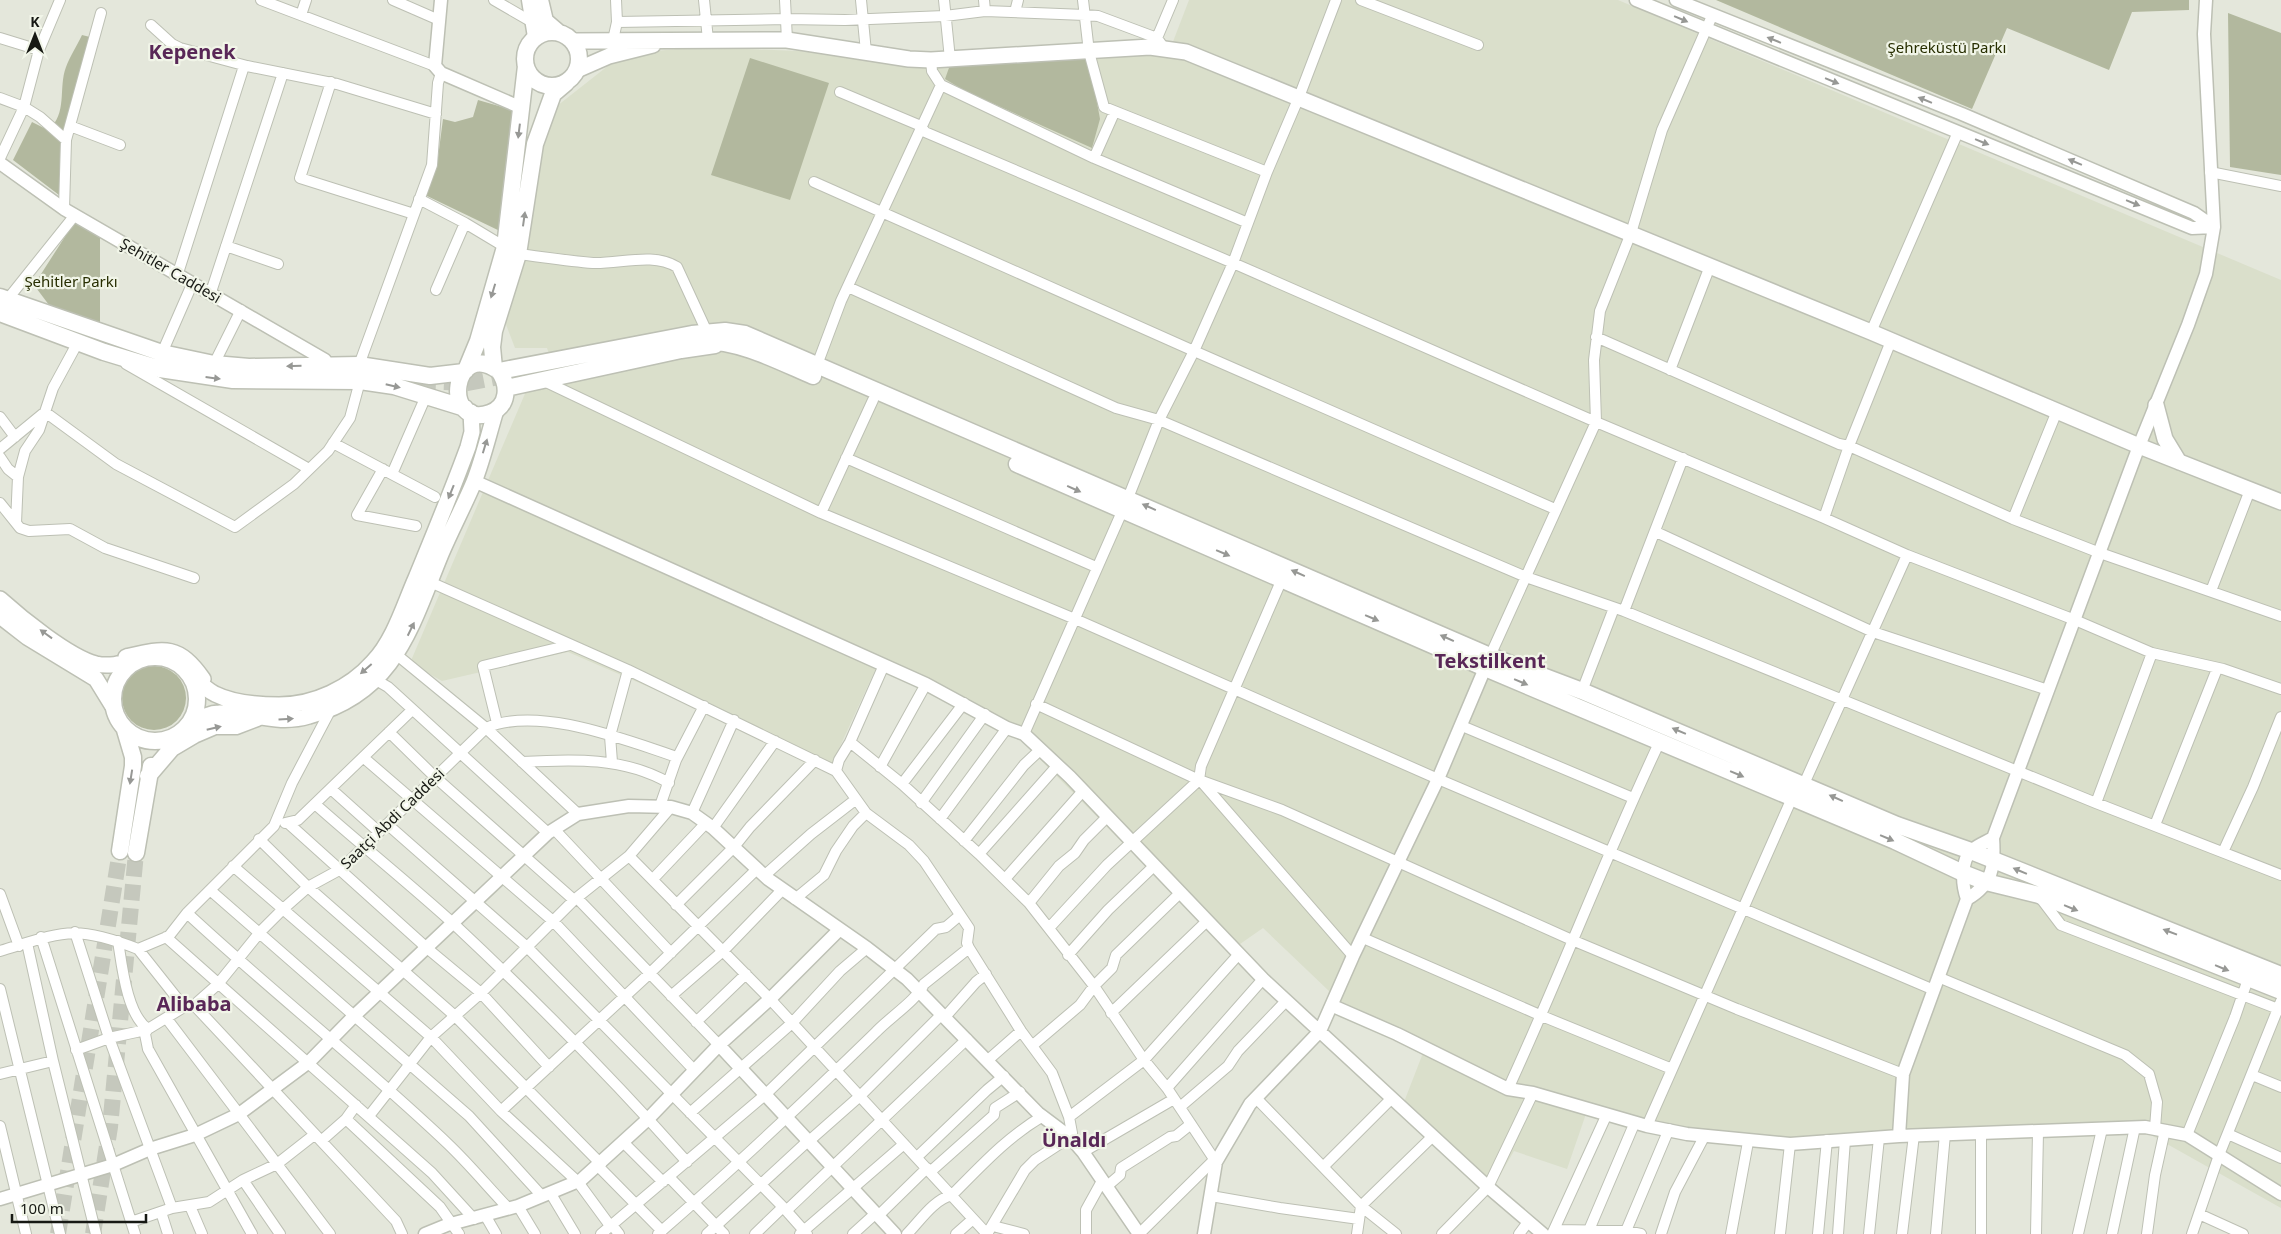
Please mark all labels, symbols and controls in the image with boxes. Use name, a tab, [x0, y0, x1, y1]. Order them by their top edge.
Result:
north arrow	[10, 10, 60, 60]
text: K	[30, 12, 40, 31]
one-way arrow	[1674, 16, 1688, 24]
one-way arrow	[1766, 36, 1781, 44]
park label: Şehreküstü Parkı	[1888, 37, 2006, 57]
district label: Kepenek	[148, 38, 236, 65]
one-way arrow	[1825, 77, 1839, 85]
one-way arrow	[1918, 95, 1932, 103]
one-way arrow	[515, 124, 523, 140]
one-way arrow	[1975, 138, 1990, 146]
one-way arrow	[2068, 158, 2082, 166]
one-way arrow	[2126, 200, 2140, 208]
one-way arrow	[520, 211, 528, 227]
street label: Şehitler Caddesi	[117, 233, 225, 307]
park label: Şehitler Parkı	[24, 271, 118, 291]
one-way arrow	[488, 284, 496, 299]
one-way arrow	[286, 362, 302, 370]
one-way arrow	[206, 374, 222, 382]
one-way arrow	[385, 382, 400, 390]
one-way arrow	[481, 438, 489, 453]
one-way arrow	[447, 485, 455, 500]
one-way arrow	[1067, 485, 1081, 493]
one-way arrow	[1142, 503, 1156, 511]
one-way arrow	[1216, 550, 1230, 558]
one-way arrow	[1291, 568, 1305, 576]
one-way arrow	[1365, 615, 1379, 623]
one-way arrow	[407, 622, 415, 636]
one-way arrow	[39, 629, 53, 639]
one-way arrow	[1440, 633, 1454, 641]
district label: Tekstilkent	[1434, 647, 1546, 674]
one-way arrow	[359, 663, 372, 674]
one-way arrow	[1514, 679, 1528, 687]
one-way arrow	[278, 715, 294, 723]
one-way arrow	[206, 724, 221, 732]
one-way arrow	[1672, 727, 1686, 735]
street label: Saatçi Abdi Caddesi	[336, 763, 448, 873]
one-way arrow	[126, 770, 134, 786]
one-way arrow	[1730, 771, 1744, 779]
one-way arrow	[1829, 794, 1843, 802]
one-way arrow	[1880, 834, 1894, 842]
one-way arrow	[2013, 867, 2027, 875]
one-way arrow	[2063, 905, 2078, 912]
one-way arrow	[2163, 928, 2178, 935]
one-way arrow	[2214, 965, 2229, 972]
district label: Alibaba	[156, 990, 232, 1017]
district label: Ünaldı	[1042, 1126, 1106, 1153]
scale bar	[12, 1192, 146, 1224]
text: 100 m	[20, 1198, 64, 1218]

